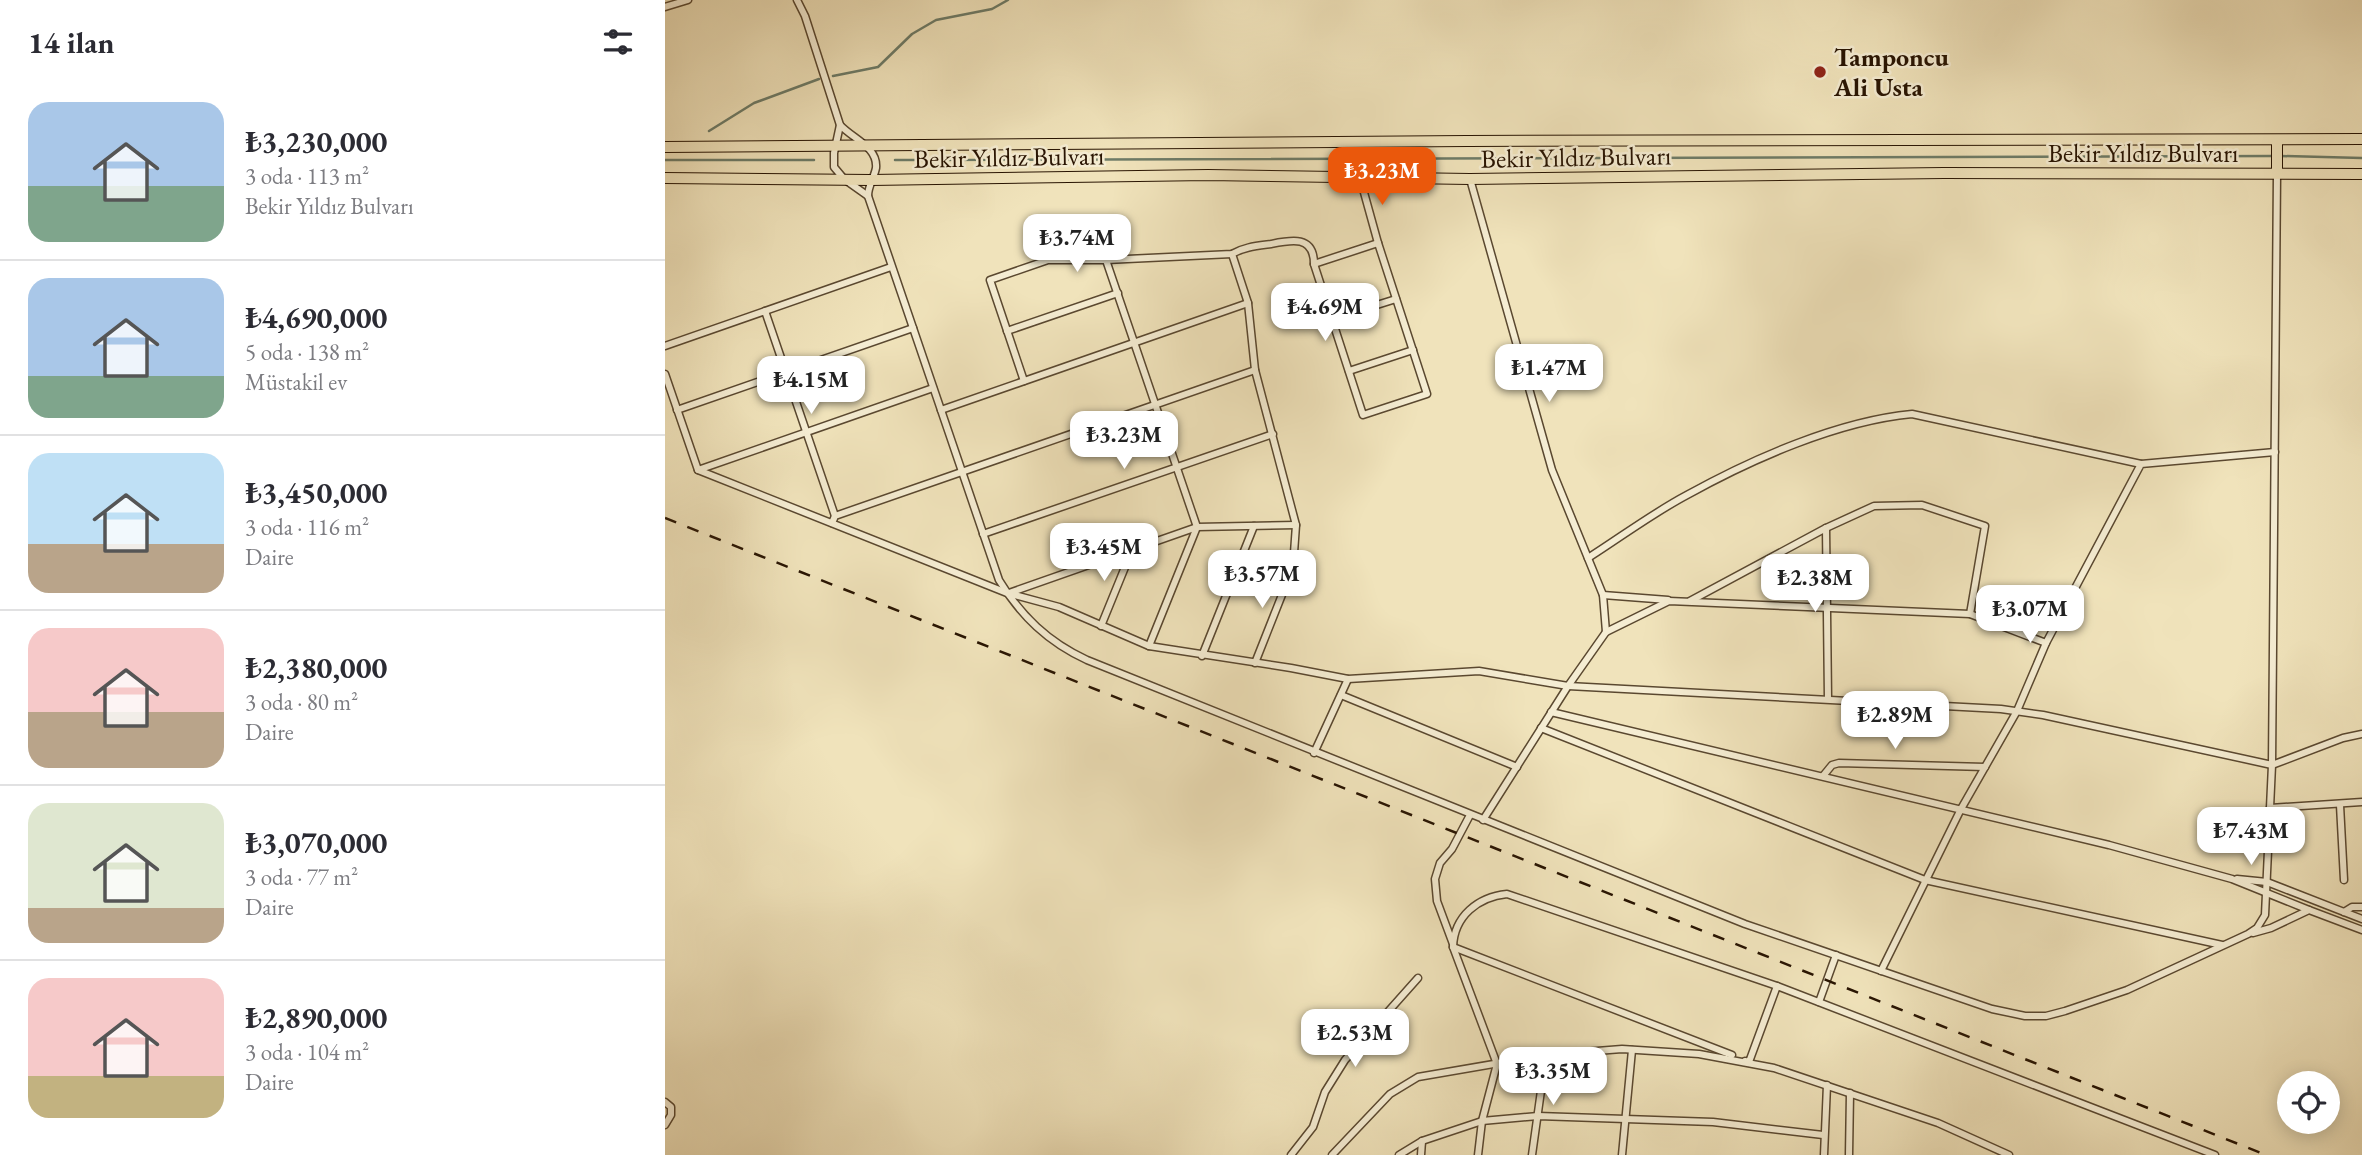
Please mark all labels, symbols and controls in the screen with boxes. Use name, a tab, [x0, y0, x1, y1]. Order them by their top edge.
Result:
text: 14 ilan	[28, 23, 114, 62]
icon: filters	[599, 23, 637, 61]
place label: Tamponcu Ali Usta	[1833, 40, 1950, 104]
marker: Tamponcu Ali Usta	[1812, 64, 1828, 80]
text: ₺3,230,000	[245, 122, 387, 161]
icon: home	[84, 130, 168, 214]
street label: Bekir Yıldız Bulvarı	[2048, 136, 2238, 170]
street label: Bekir Yıldız Bulvarı	[913, 138, 1105, 176]
street label: Bekir Yıldız Bulvarı	[1480, 138, 1672, 176]
pin: ₺3.23M	[1325, 148, 1439, 207]
text: ₺3.23M	[1344, 155, 1420, 185]
text: 3 oda · 113 m²	[245, 161, 369, 191]
text: Bekir Yıldız Bulvarı	[245, 191, 414, 221]
pin: ₺3.74M	[1020, 215, 1134, 274]
text: ₺3.74M	[1039, 222, 1115, 252]
pin: ₺4.69M	[1268, 284, 1382, 343]
text: ₺4.69M	[1287, 291, 1363, 321]
text: ₺4,690,000	[245, 298, 387, 337]
icon: home	[84, 306, 168, 390]
text: 5 oda · 138 m²	[245, 337, 369, 367]
pin: ₺1.47M	[1492, 344, 1606, 404]
text: ₺1.47M	[1511, 352, 1587, 382]
pin: ₺4.15M	[754, 356, 868, 416]
text: ₺4.15M	[773, 364, 849, 394]
text: Müstakil ev	[245, 367, 347, 397]
pin: ₺3.23M	[1067, 412, 1181, 471]
text: ₺3.23M	[1086, 419, 1162, 449]
text: ₺3,450,000	[245, 473, 387, 512]
icon: home	[84, 481, 168, 565]
text: 3 oda · 116 m²	[245, 512, 369, 542]
pin: ₺3.45M	[1047, 524, 1161, 583]
text: ₺3.45M	[1066, 531, 1142, 561]
text: Daire	[245, 542, 294, 572]
pin: ₺3.57M	[1205, 550, 1319, 610]
pin: ₺2.38M	[1758, 554, 1872, 614]
text: ₺3.57M	[1224, 558, 1300, 588]
text: ₺2.38M	[1777, 562, 1853, 592]
pin: ₺3.07M	[1973, 586, 2087, 645]
text: ₺3.07M	[1992, 593, 2068, 623]
text: ₺2,380,000	[245, 648, 387, 687]
icon: home	[84, 656, 168, 740]
text: 3 oda · 80 m²	[245, 687, 358, 717]
pin: ₺2.89M	[1838, 692, 1952, 751]
text: ₺2.89M	[1857, 699, 1933, 729]
text: Daire	[245, 717, 294, 747]
pin: ₺7.43M	[2194, 808, 2308, 867]
text: ₺7.43M	[2213, 815, 2289, 845]
text: ₺3,070,000	[245, 823, 387, 862]
icon: home	[84, 831, 168, 915]
text: 3 oda · 77 m²	[245, 862, 358, 892]
text: Daire	[245, 892, 294, 922]
text: ₺2,890,000	[245, 998, 387, 1037]
icon: home	[84, 1006, 168, 1090]
pin: ₺2.53M	[1298, 1010, 1412, 1069]
text: ₺2.53M	[1317, 1017, 1393, 1047]
text: 3 oda · 104 m²	[245, 1037, 369, 1067]
pin: ₺3.35M	[1496, 1048, 1610, 1107]
text: ₺3.35M	[1515, 1055, 1591, 1085]
text: Daire	[245, 1067, 294, 1097]
map controls	[2277, 1071, 2340, 1134]
button: locate	[2277, 1071, 2340, 1134]

